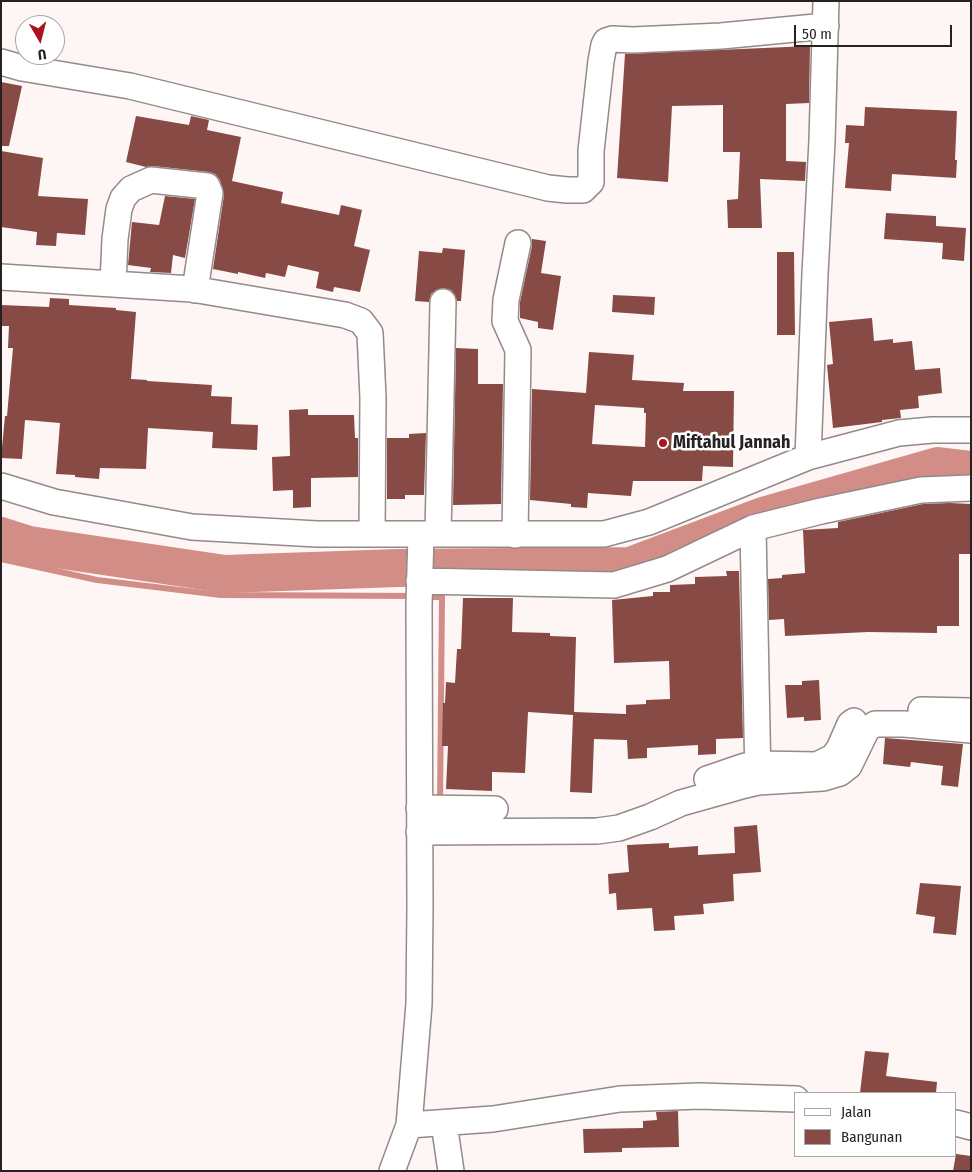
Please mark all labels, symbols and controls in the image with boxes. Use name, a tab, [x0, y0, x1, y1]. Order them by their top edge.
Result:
north arrow	[15, 15, 65, 65]
scale bar	[797, 15, 954, 47]
text: 50 m	[802, 25, 832, 43]
text: U	[37, 45, 47, 63]
place label: Miftahul Jannah	[673, 432, 790, 454]
marker: Miftahul Jannah	[657, 437, 669, 449]
legend	[794, 1092, 957, 1157]
text: Jalan	[841, 1103, 871, 1121]
text: Bangunan	[841, 1128, 902, 1146]

